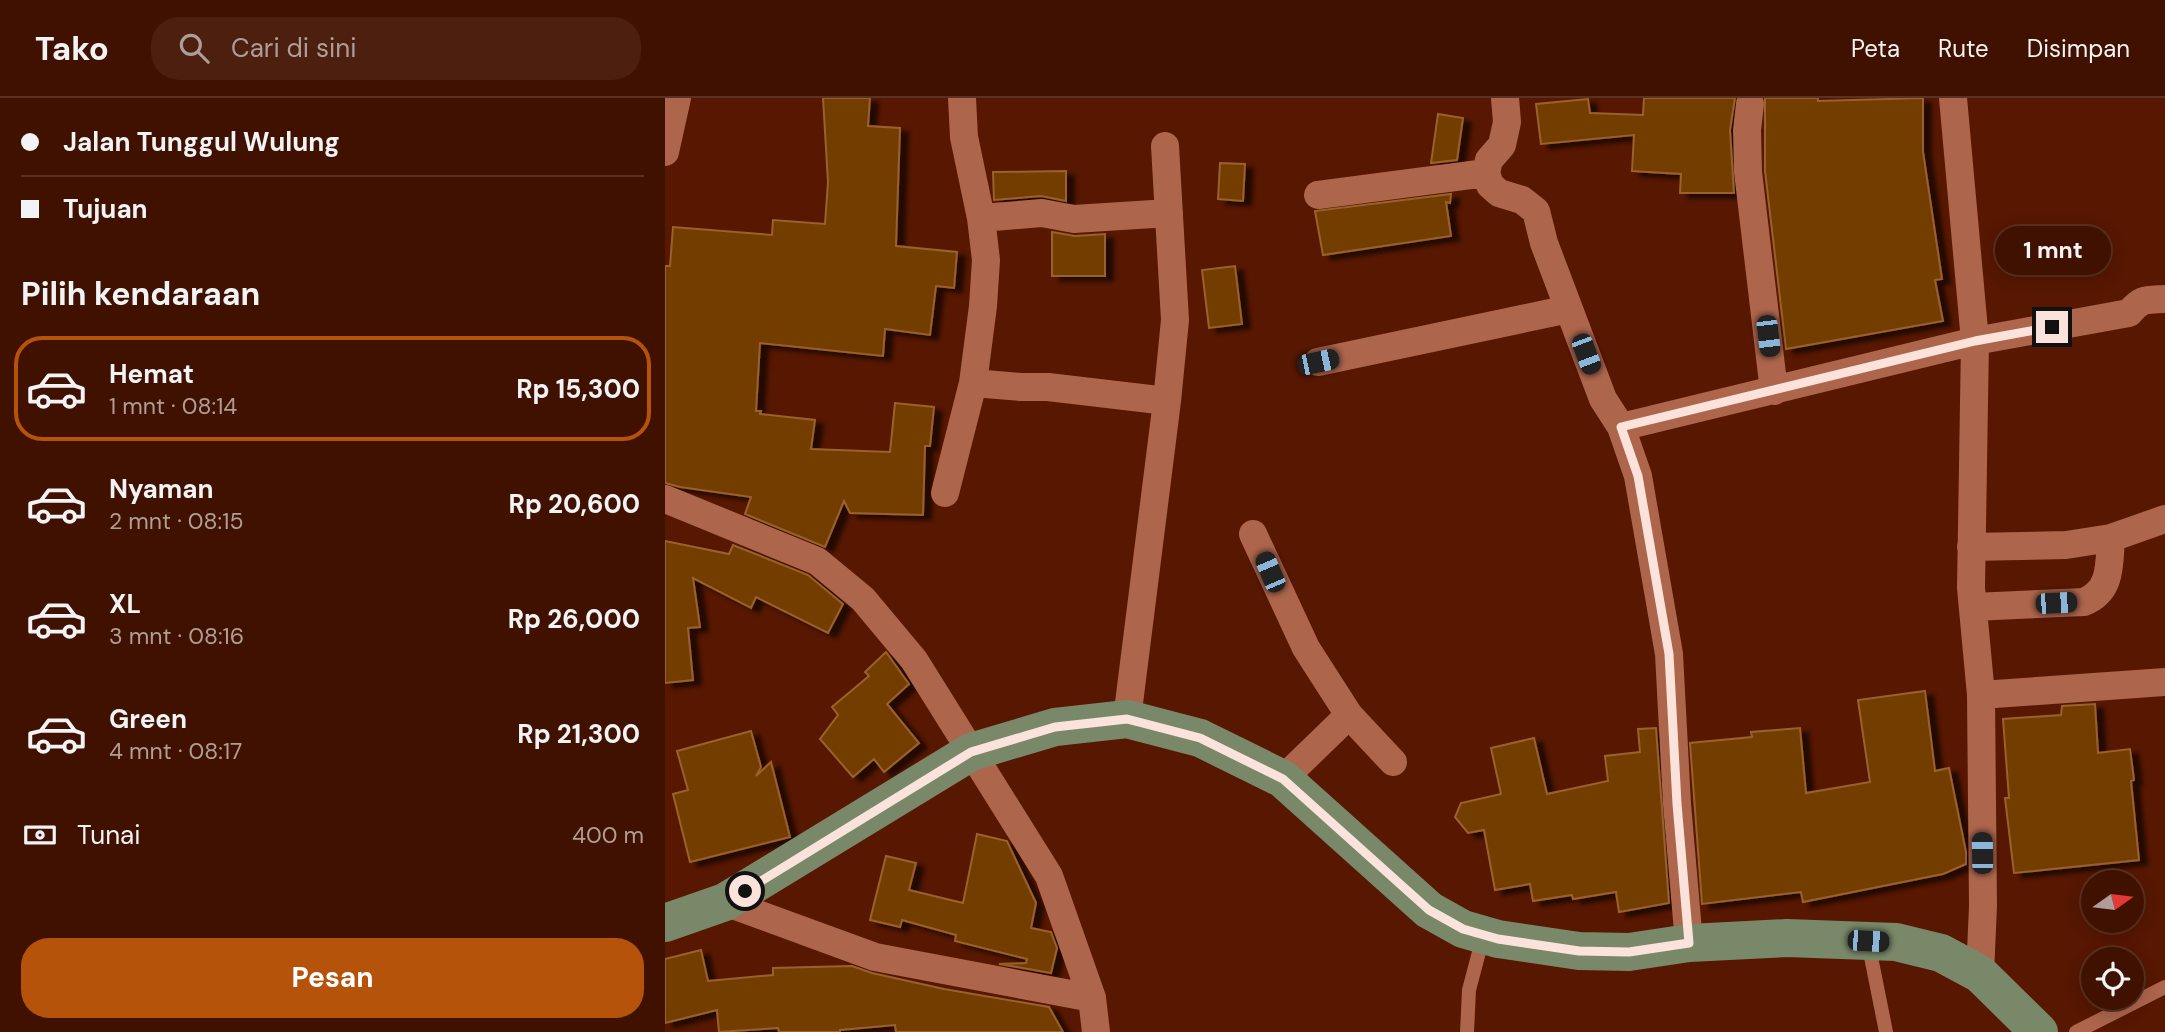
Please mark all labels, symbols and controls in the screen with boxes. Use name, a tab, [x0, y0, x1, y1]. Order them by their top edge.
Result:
search box	[151, 17, 641, 80]
text: Tako	[35, 27, 109, 70]
icon: search	[175, 29, 213, 67]
text: Cari di sini	[231, 31, 356, 65]
text: Peta	[1851, 33, 1900, 64]
text: Rute	[1938, 33, 1989, 64]
text: Disimpan	[2027, 33, 2130, 64]
text: Jalan Tunggul Wulung	[63, 125, 340, 159]
text: Tujuan	[63, 192, 148, 226]
callout: 1 mnt	[1994, 226, 2110, 274]
text: 1 mnt	[2023, 235, 2083, 265]
text: Pilih kendaraan	[21, 273, 260, 315]
route end	[2036, 311, 2068, 343]
car	[1756, 314, 1781, 358]
car	[1569, 331, 1604, 377]
car	[1296, 347, 1341, 377]
icon: car	[25, 357, 88, 420]
text: Hemat	[109, 357, 194, 391]
text: Rp 15,300	[516, 372, 640, 406]
text: 1 mnt · 08:14	[109, 391, 237, 421]
icon: car	[25, 472, 88, 535]
text: Nyaman	[109, 472, 214, 506]
text: Rp 20,600	[509, 487, 640, 521]
text: 2 mnt · 08:15	[109, 506, 243, 536]
car	[1253, 549, 1288, 595]
icon: car	[25, 587, 88, 650]
text: XL	[109, 587, 141, 621]
car	[2035, 591, 2078, 615]
text: Rp 26,000	[508, 602, 640, 636]
text: 3 mnt · 08:16	[109, 621, 244, 651]
icon: car	[25, 702, 88, 765]
text: Green	[109, 702, 187, 736]
text: Rp 21,300	[517, 717, 640, 751]
text: 4 mnt · 08:17	[109, 736, 242, 766]
icon: cash	[21, 816, 59, 854]
text: Tunai	[77, 818, 141, 852]
text: 400 m	[572, 820, 644, 850]
car	[1972, 832, 1993, 874]
north arrow	[2081, 870, 2144, 933]
map controls	[2081, 870, 2144, 1010]
route start	[729, 875, 761, 907]
car	[1847, 929, 1890, 953]
button: Pesan	[21, 938, 644, 1018]
button: locate	[2081, 947, 2144, 1010]

